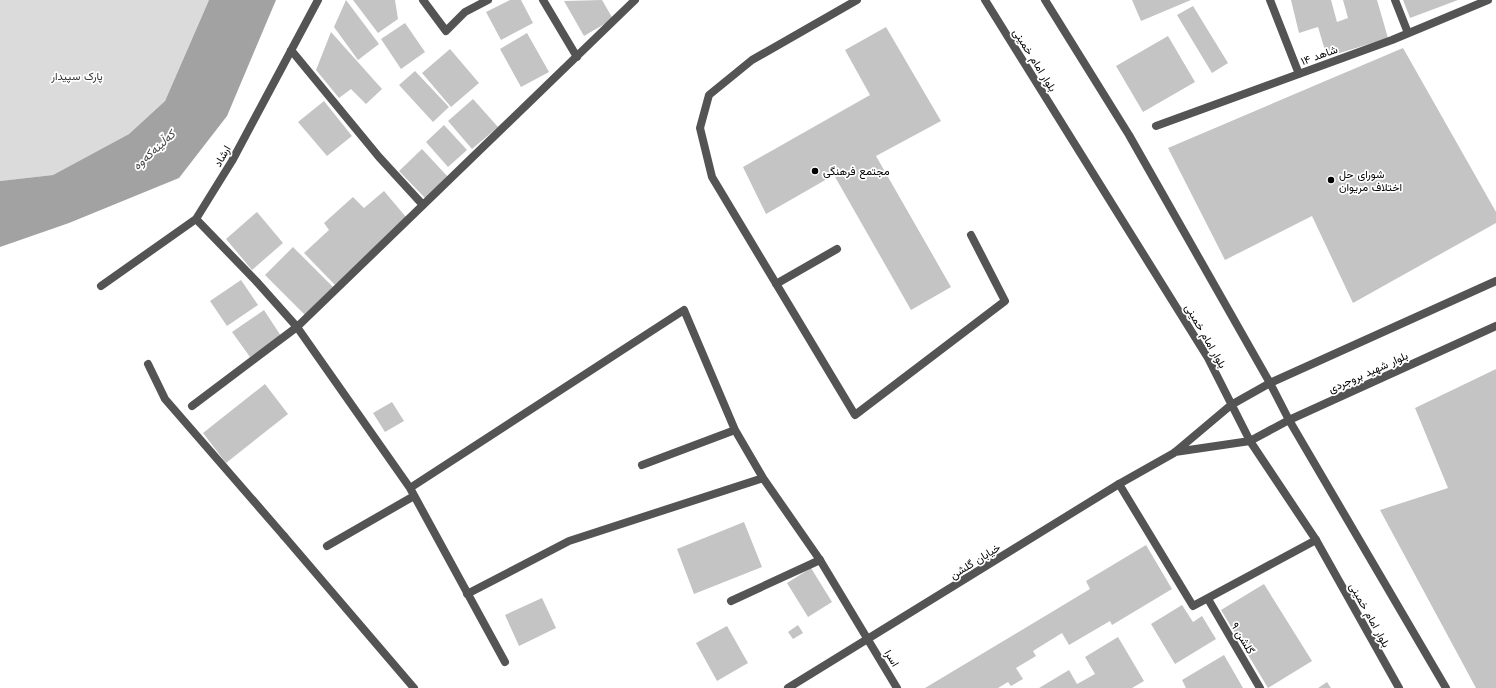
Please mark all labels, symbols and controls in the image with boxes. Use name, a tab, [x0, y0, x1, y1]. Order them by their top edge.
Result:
street label: بلوار امام خمینی	[1009, 26, 1059, 95]
street label: شاهد ۱۴	[1299, 43, 1340, 68]
park label: پارک سپیدار	[50, 70, 103, 84]
water label: کەڵینەکەوە	[130, 126, 181, 173]
street label: ارشاد	[211, 143, 234, 169]
place label: مجتمع فرهنگی	[823, 165, 890, 179]
marker: مجتمع فرهنگی	[810, 166, 820, 176]
place label: شورای حل اختلاف مریوان	[1339, 168, 1402, 194]
marker: شورای حل اختلاف مریوان	[1326, 175, 1336, 185]
street label: بلوار امام خمینی	[1181, 302, 1229, 371]
street label: بلوار شهید بروجردی	[1327, 349, 1410, 396]
street label: خیابان گلشن	[948, 541, 1003, 582]
street label: بلوار امام خمینی	[1346, 581, 1393, 650]
street label: گلشن ۹	[1228, 620, 1257, 657]
street label: اسرا	[882, 648, 902, 669]

